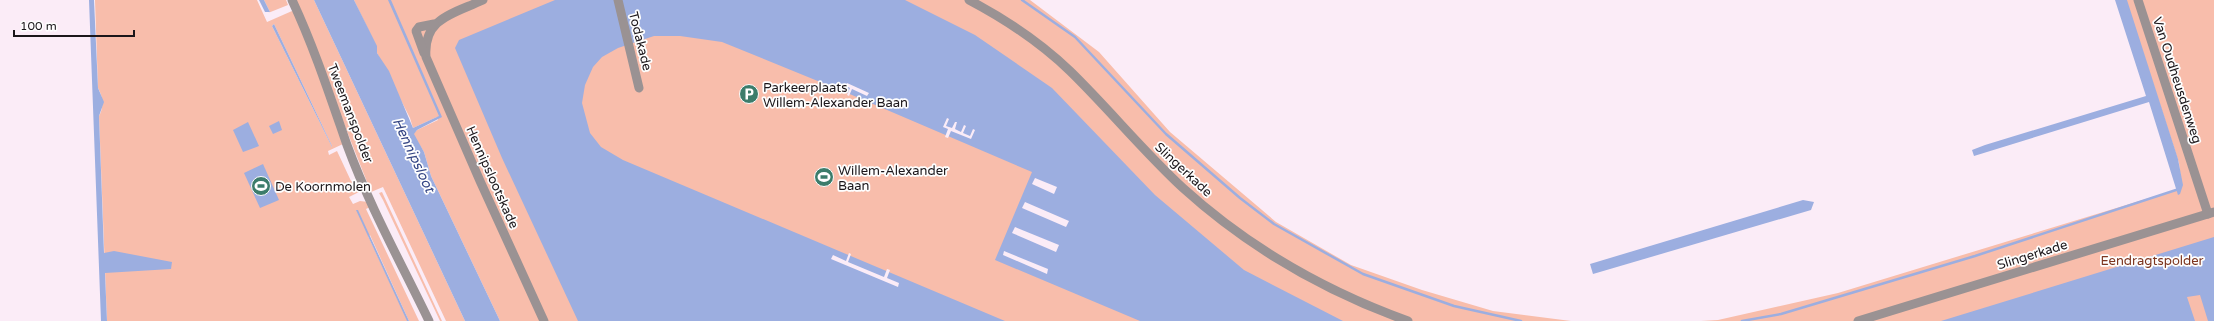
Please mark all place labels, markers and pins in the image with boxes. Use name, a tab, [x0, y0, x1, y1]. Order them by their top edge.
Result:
place label: Parkeerplaats Willem-Alexander Baan	[763, 80, 908, 111]
parking icon: Parkeerplaats Willem-Alexander Baan	[738, 83, 760, 105]
place label: Willem-Alexander Baan	[838, 163, 948, 194]
sports icon: Willem-Alexander Baan	[813, 166, 835, 188]
sports icon: De Koornmolen	[250, 175, 272, 197]
place label: De Koornmolen	[275, 179, 371, 195]

